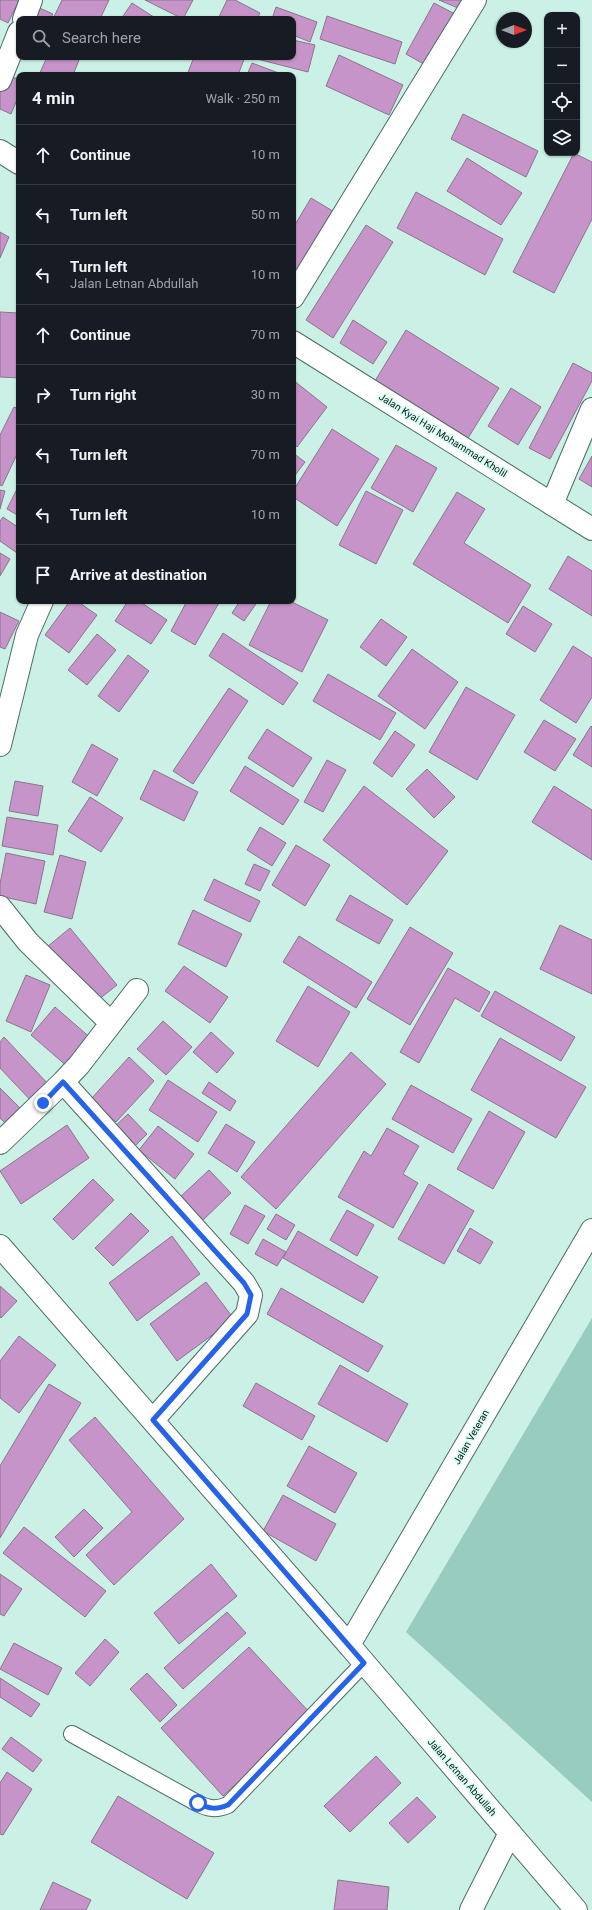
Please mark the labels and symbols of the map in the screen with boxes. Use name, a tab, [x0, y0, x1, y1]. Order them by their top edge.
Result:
north arrow	[496, 12, 532, 48]
street label: Jalan Kyai Haji Mohammad Kholil	[377, 391, 509, 479]
route end	[34, 1094, 52, 1112]
street label: Jalan Veteran	[451, 1408, 491, 1466]
street label: Jalan Letnan Abdullah	[425, 1736, 499, 1818]
route start	[189, 1794, 207, 1812]

